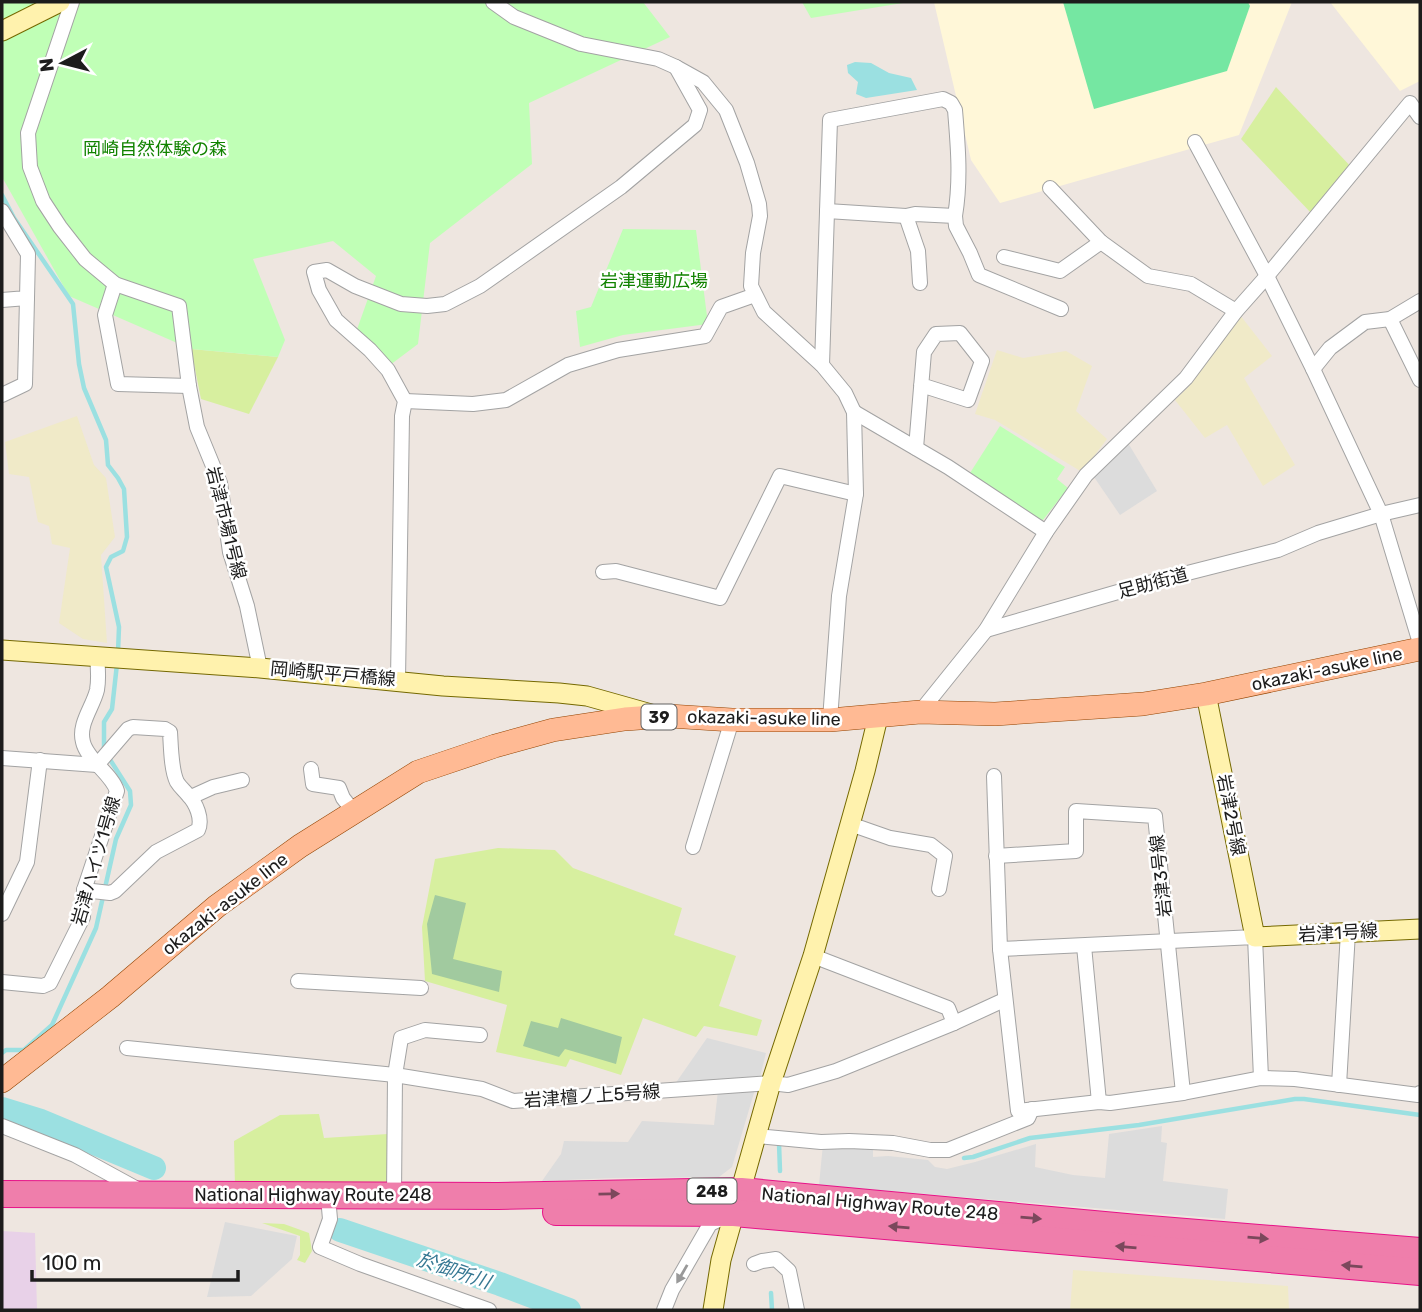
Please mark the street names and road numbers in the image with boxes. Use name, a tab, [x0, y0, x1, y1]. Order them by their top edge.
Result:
street label: 岩津市場1号線	[201, 464, 251, 582]
street label: 足助街道	[1115, 563, 1191, 603]
street label: okazaki-asuke line	[1250, 642, 1404, 696]
street label: 岡崎駅平戸橋線	[269, 658, 397, 690]
road number: 39	[642, 704, 676, 730]
street label: okazaki-asuke line	[687, 706, 841, 730]
street label: 岩津2号線	[1212, 772, 1250, 858]
street label: 岩津ハイツ1号線	[67, 794, 125, 928]
street label: 岩津3号線	[1146, 834, 1176, 918]
street label: okazaki-asuke line	[158, 848, 292, 960]
street label: 岩津1号線	[1298, 920, 1378, 946]
street label: 岩津檀ノ上5号線	[523, 1080, 661, 1112]
road number: 248	[688, 1178, 736, 1204]
street label: National Highway Route 248	[761, 1183, 999, 1225]
street label: National Highway Route 248	[194, 1184, 432, 1206]

